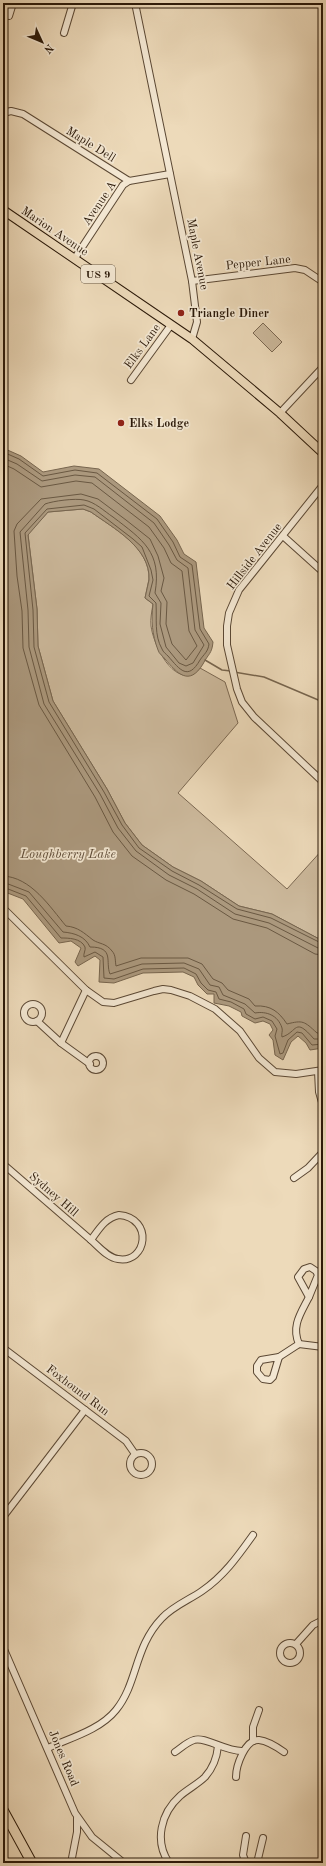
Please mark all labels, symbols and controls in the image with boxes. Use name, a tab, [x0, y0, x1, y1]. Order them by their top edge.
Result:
north arrow	[22, 22, 62, 62]
text: N	[41, 41, 55, 55]
street label: Maple Dell	[64, 125, 117, 165]
street label: Avenue A	[81, 179, 119, 228]
street label: Marion Avenue	[19, 205, 91, 259]
street label: Maple Avenue	[184, 217, 210, 291]
street label: Pepper Lane	[225, 254, 292, 272]
road number: US 9	[81, 265, 115, 283]
marker: Triangle Diner	[176, 308, 186, 318]
place label: Triangle Diner	[189, 308, 269, 320]
street label: Elks Lane	[123, 322, 163, 371]
marker: Elks Lodge	[116, 418, 126, 428]
place label: Elks Lodge	[129, 418, 189, 430]
street label: Hillside Avenue	[225, 521, 285, 592]
water label: Loughberry Lake	[19, 848, 116, 861]
street label: Sydney Hill	[27, 1170, 80, 1219]
street label: Foxhound Run	[44, 1363, 112, 1419]
street label: Jones Road	[46, 1729, 80, 1788]

